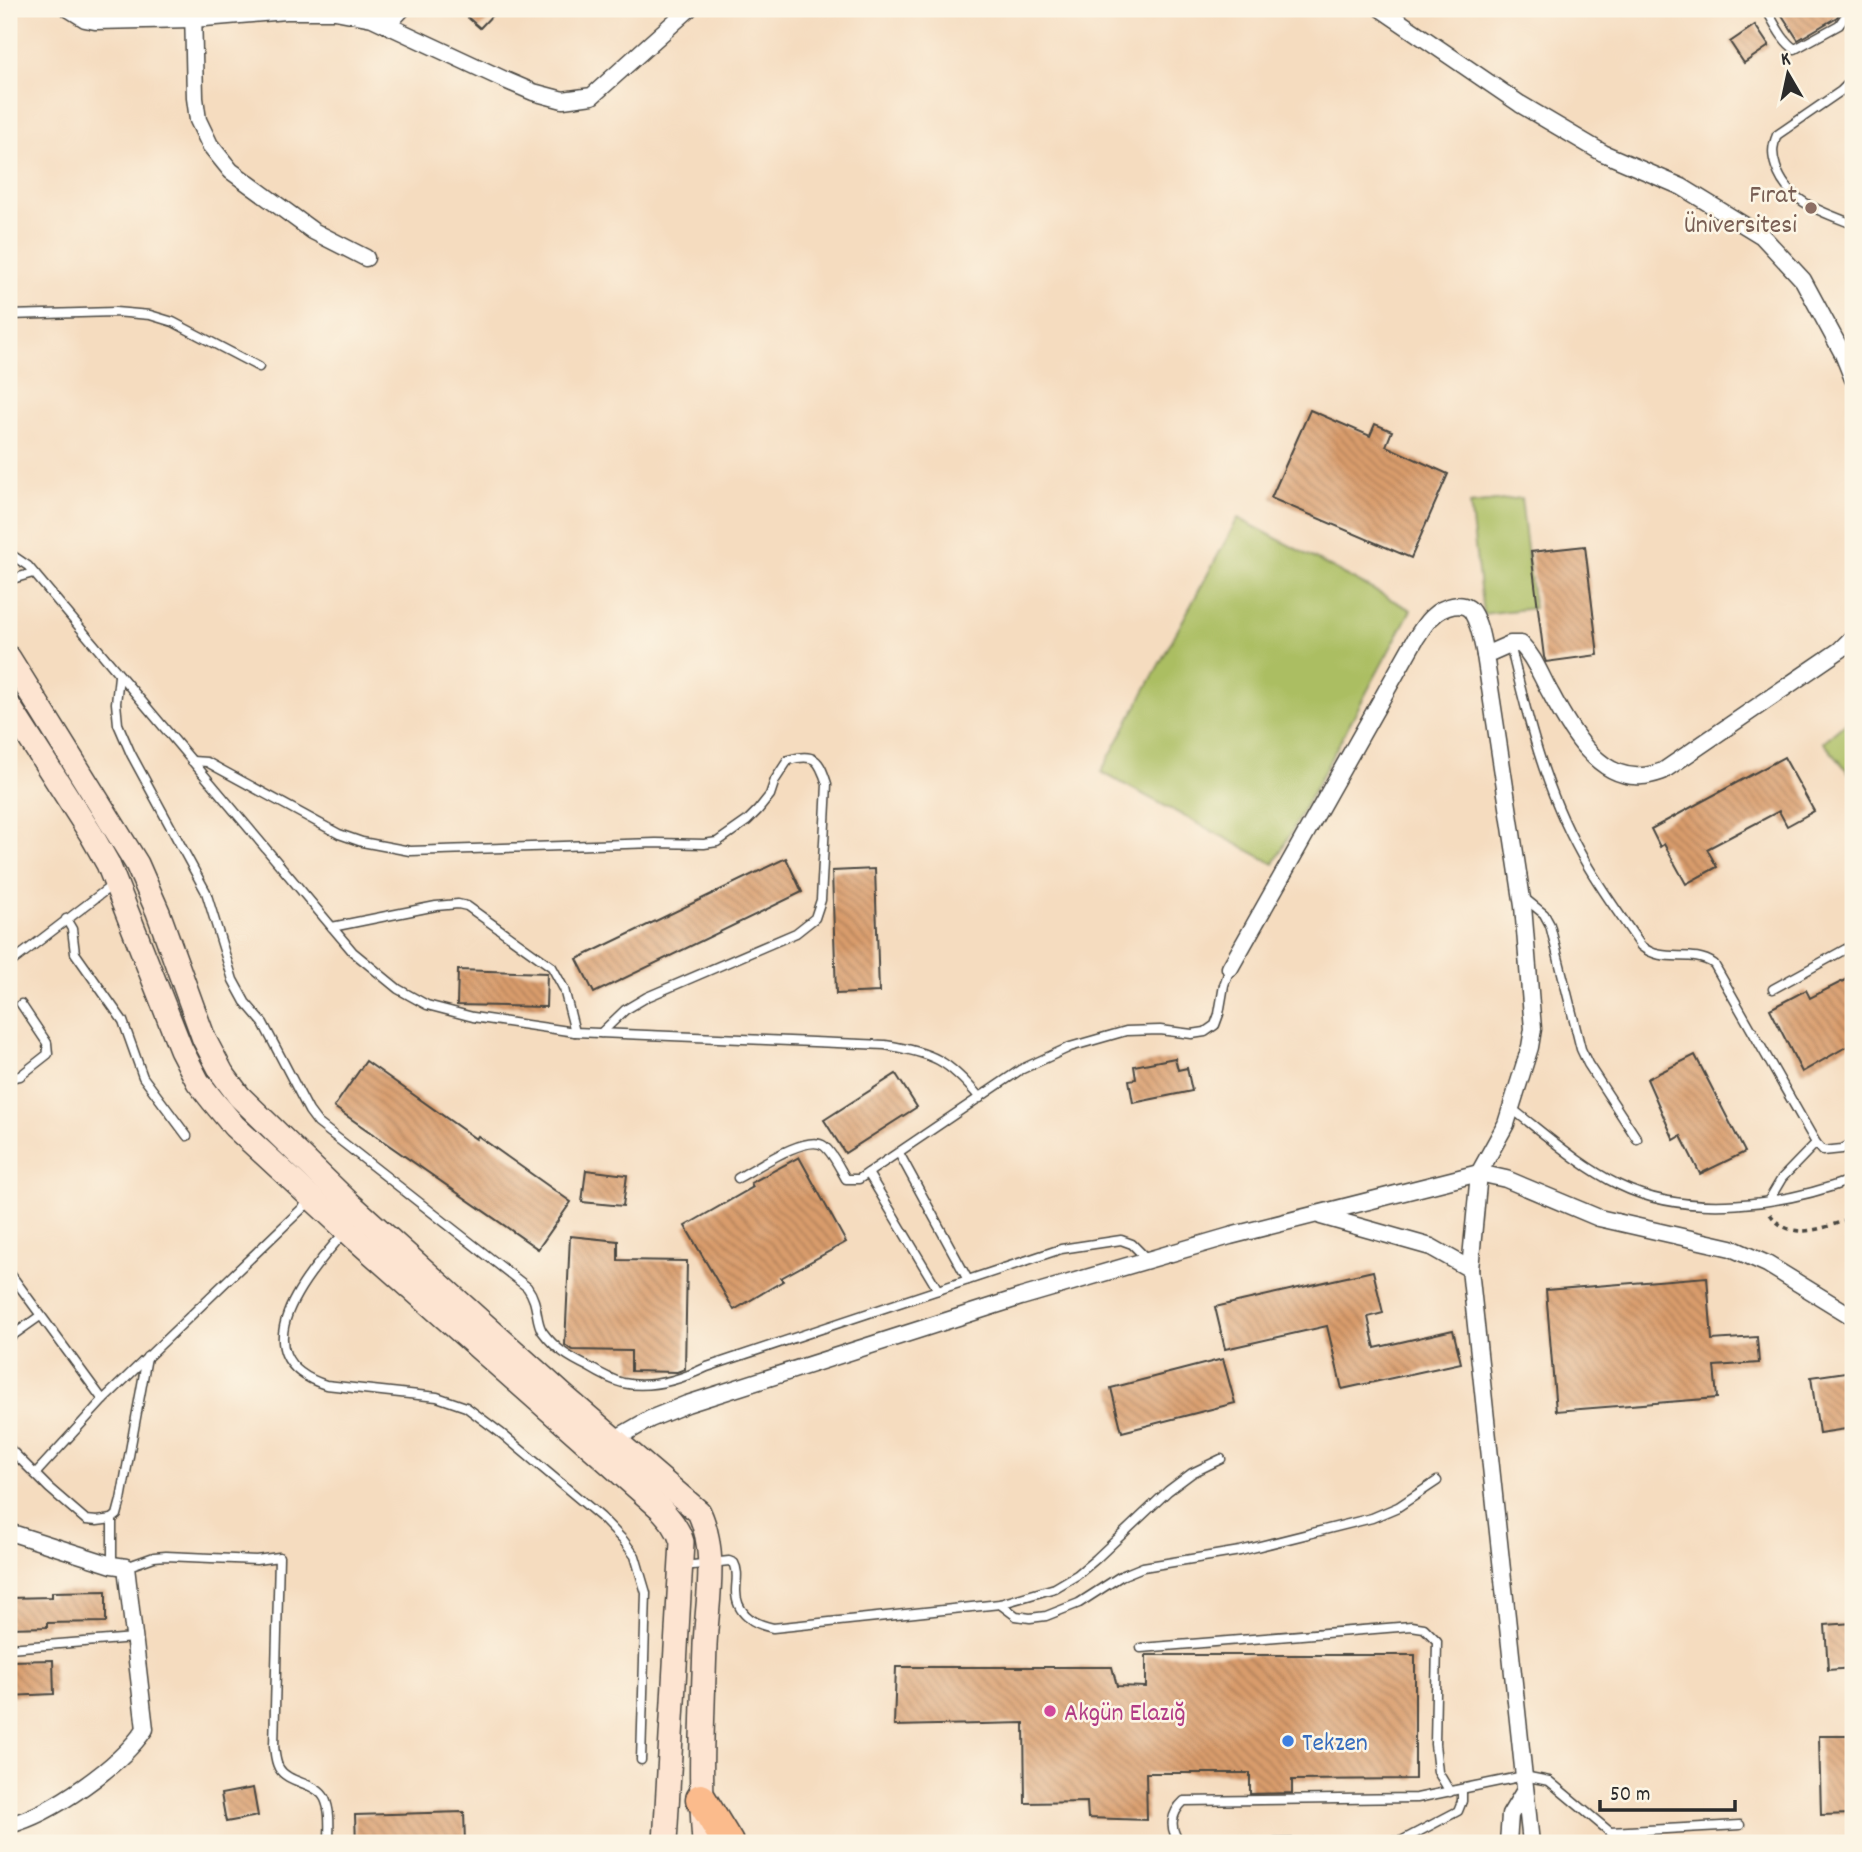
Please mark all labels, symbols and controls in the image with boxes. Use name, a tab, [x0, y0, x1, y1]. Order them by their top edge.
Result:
north arrow	[1754, 38, 1824, 108]
text: K	[1779, 47, 1793, 75]
place label: Fırat Üniversitesi	[1684, 178, 1797, 245]
marker: Fırat Üniversitesi	[1803, 200, 1819, 216]
place label: Akgün Elazığ	[1064, 1696, 1186, 1733]
marker: Akgün Elazığ	[1042, 1703, 1058, 1719]
place label: Tekzen	[1302, 1726, 1368, 1763]
marker: Tekzen	[1280, 1733, 1296, 1749]
scale bar	[1600, 1768, 1734, 1812]
text: 50 m	[1610, 1781, 1650, 1811]

